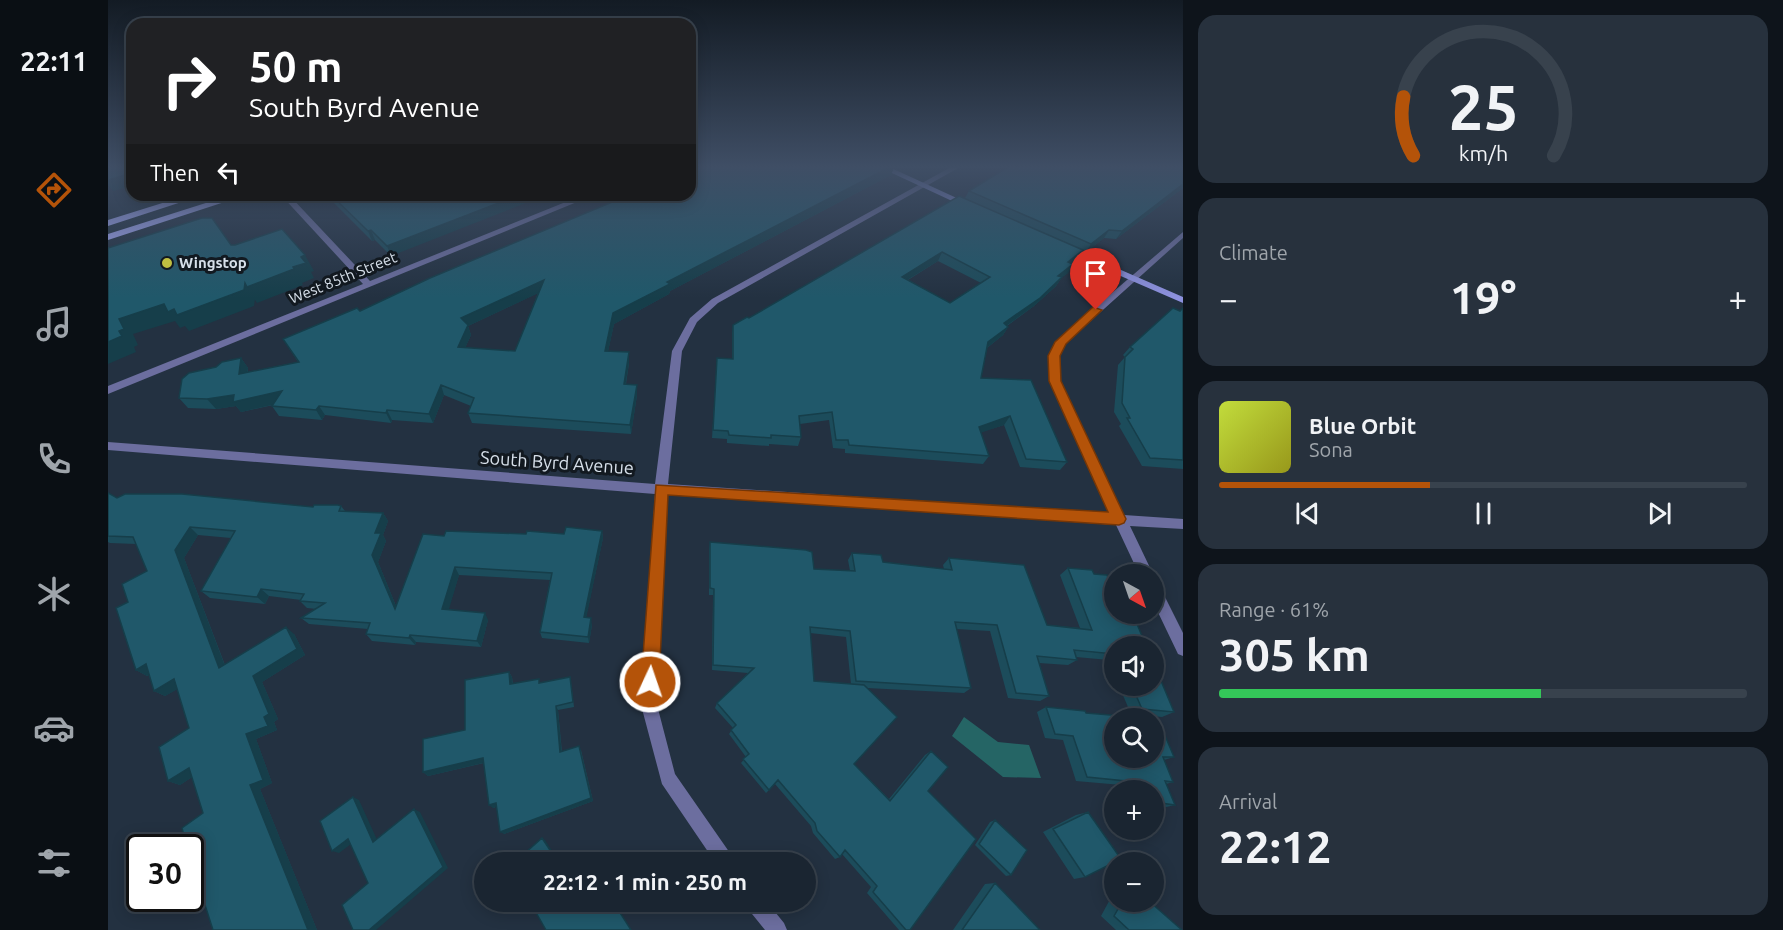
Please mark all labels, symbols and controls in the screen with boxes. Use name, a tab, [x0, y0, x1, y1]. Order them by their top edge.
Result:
icon: right	[150, 42, 228, 120]
text: 50 m	[249, 43, 343, 90]
text: 22:11	[20, 46, 88, 76]
text: 25	[1448, 72, 1518, 142]
text: South Byrd Avenue	[249, 92, 480, 122]
text: km/h	[1458, 141, 1508, 165]
icon: left	[212, 156, 245, 189]
text: Then	[150, 160, 200, 185]
icon: directions	[33, 169, 75, 211]
text: Climate	[1219, 241, 1288, 264]
street label: West 85th Street	[287, 248, 399, 307]
pin	[1070, 248, 1121, 310]
place label: Wingstop	[179, 254, 247, 271]
marker: Wingstop	[160, 256, 174, 270]
icon: arrive	[1079, 257, 1112, 290]
text: 19°	[1450, 272, 1516, 323]
text: −	[1219, 280, 1238, 317]
text: +	[1728, 280, 1747, 317]
icon: music	[33, 303, 75, 345]
text: Blue Orbit	[1309, 413, 1416, 438]
icon: phone	[33, 438, 75, 480]
text: Sona	[1309, 438, 1353, 461]
street label: South Byrd Avenue	[480, 447, 635, 477]
icon: previous	[1291, 497, 1324, 530]
icon: pause	[1467, 497, 1500, 530]
icon: next	[1643, 497, 1676, 530]
north arrow	[1104, 564, 1164, 624]
map controls	[1104, 564, 1164, 912]
icon: climate	[33, 573, 75, 615]
text: Range · 61%	[1219, 598, 1329, 621]
text: 305 km	[1219, 629, 1370, 680]
button: sound	[1104, 636, 1164, 696]
position arrow	[618, 650, 682, 714]
icon: car	[33, 707, 75, 749]
button: search	[1104, 708, 1164, 768]
button: +	[1104, 780, 1164, 840]
text: Arrival	[1219, 790, 1277, 813]
text: 22:12	[1219, 821, 1332, 872]
speed limit sign: 30	[126, 834, 204, 912]
icon: filters	[33, 842, 75, 884]
button: −	[1104, 852, 1164, 912]
text: 22:12 · 1 min · 250 m	[543, 869, 747, 894]

